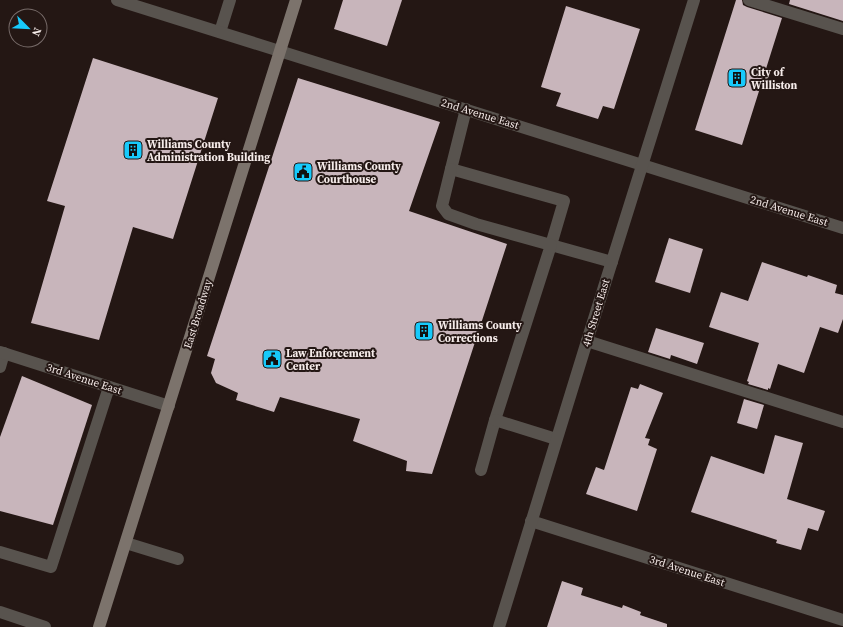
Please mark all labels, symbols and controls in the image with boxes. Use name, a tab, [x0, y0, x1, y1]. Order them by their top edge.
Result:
north arrow	[8, 8, 48, 48]
text: N	[28, 25, 45, 39]
place label: City of Williston	[751, 65, 798, 93]
building icon: City of Williston	[726, 67, 748, 89]
street label: 2nd Avenue East	[439, 95, 521, 133]
place label: Williams County Administration Building	[147, 137, 270, 165]
building icon: Williams County Administration Building	[122, 139, 144, 161]
place label: Williams County Courthouse	[317, 159, 401, 187]
public building icon: Williams County Courthouse	[292, 161, 314, 183]
street label: 2nd Avenue East	[748, 192, 830, 230]
street label: East Broadway	[180, 277, 216, 350]
street label: 4th Street East	[579, 277, 614, 349]
place label: Williams County Corrections	[438, 318, 522, 346]
building icon: Williams County Corrections	[413, 320, 435, 342]
place label: Law Enforcement Center	[286, 346, 376, 374]
public building icon: Law Enforcement Center	[261, 348, 283, 370]
street label: 3rd Avenue East	[45, 360, 124, 398]
street label: 3rd Avenue East	[648, 552, 727, 590]

